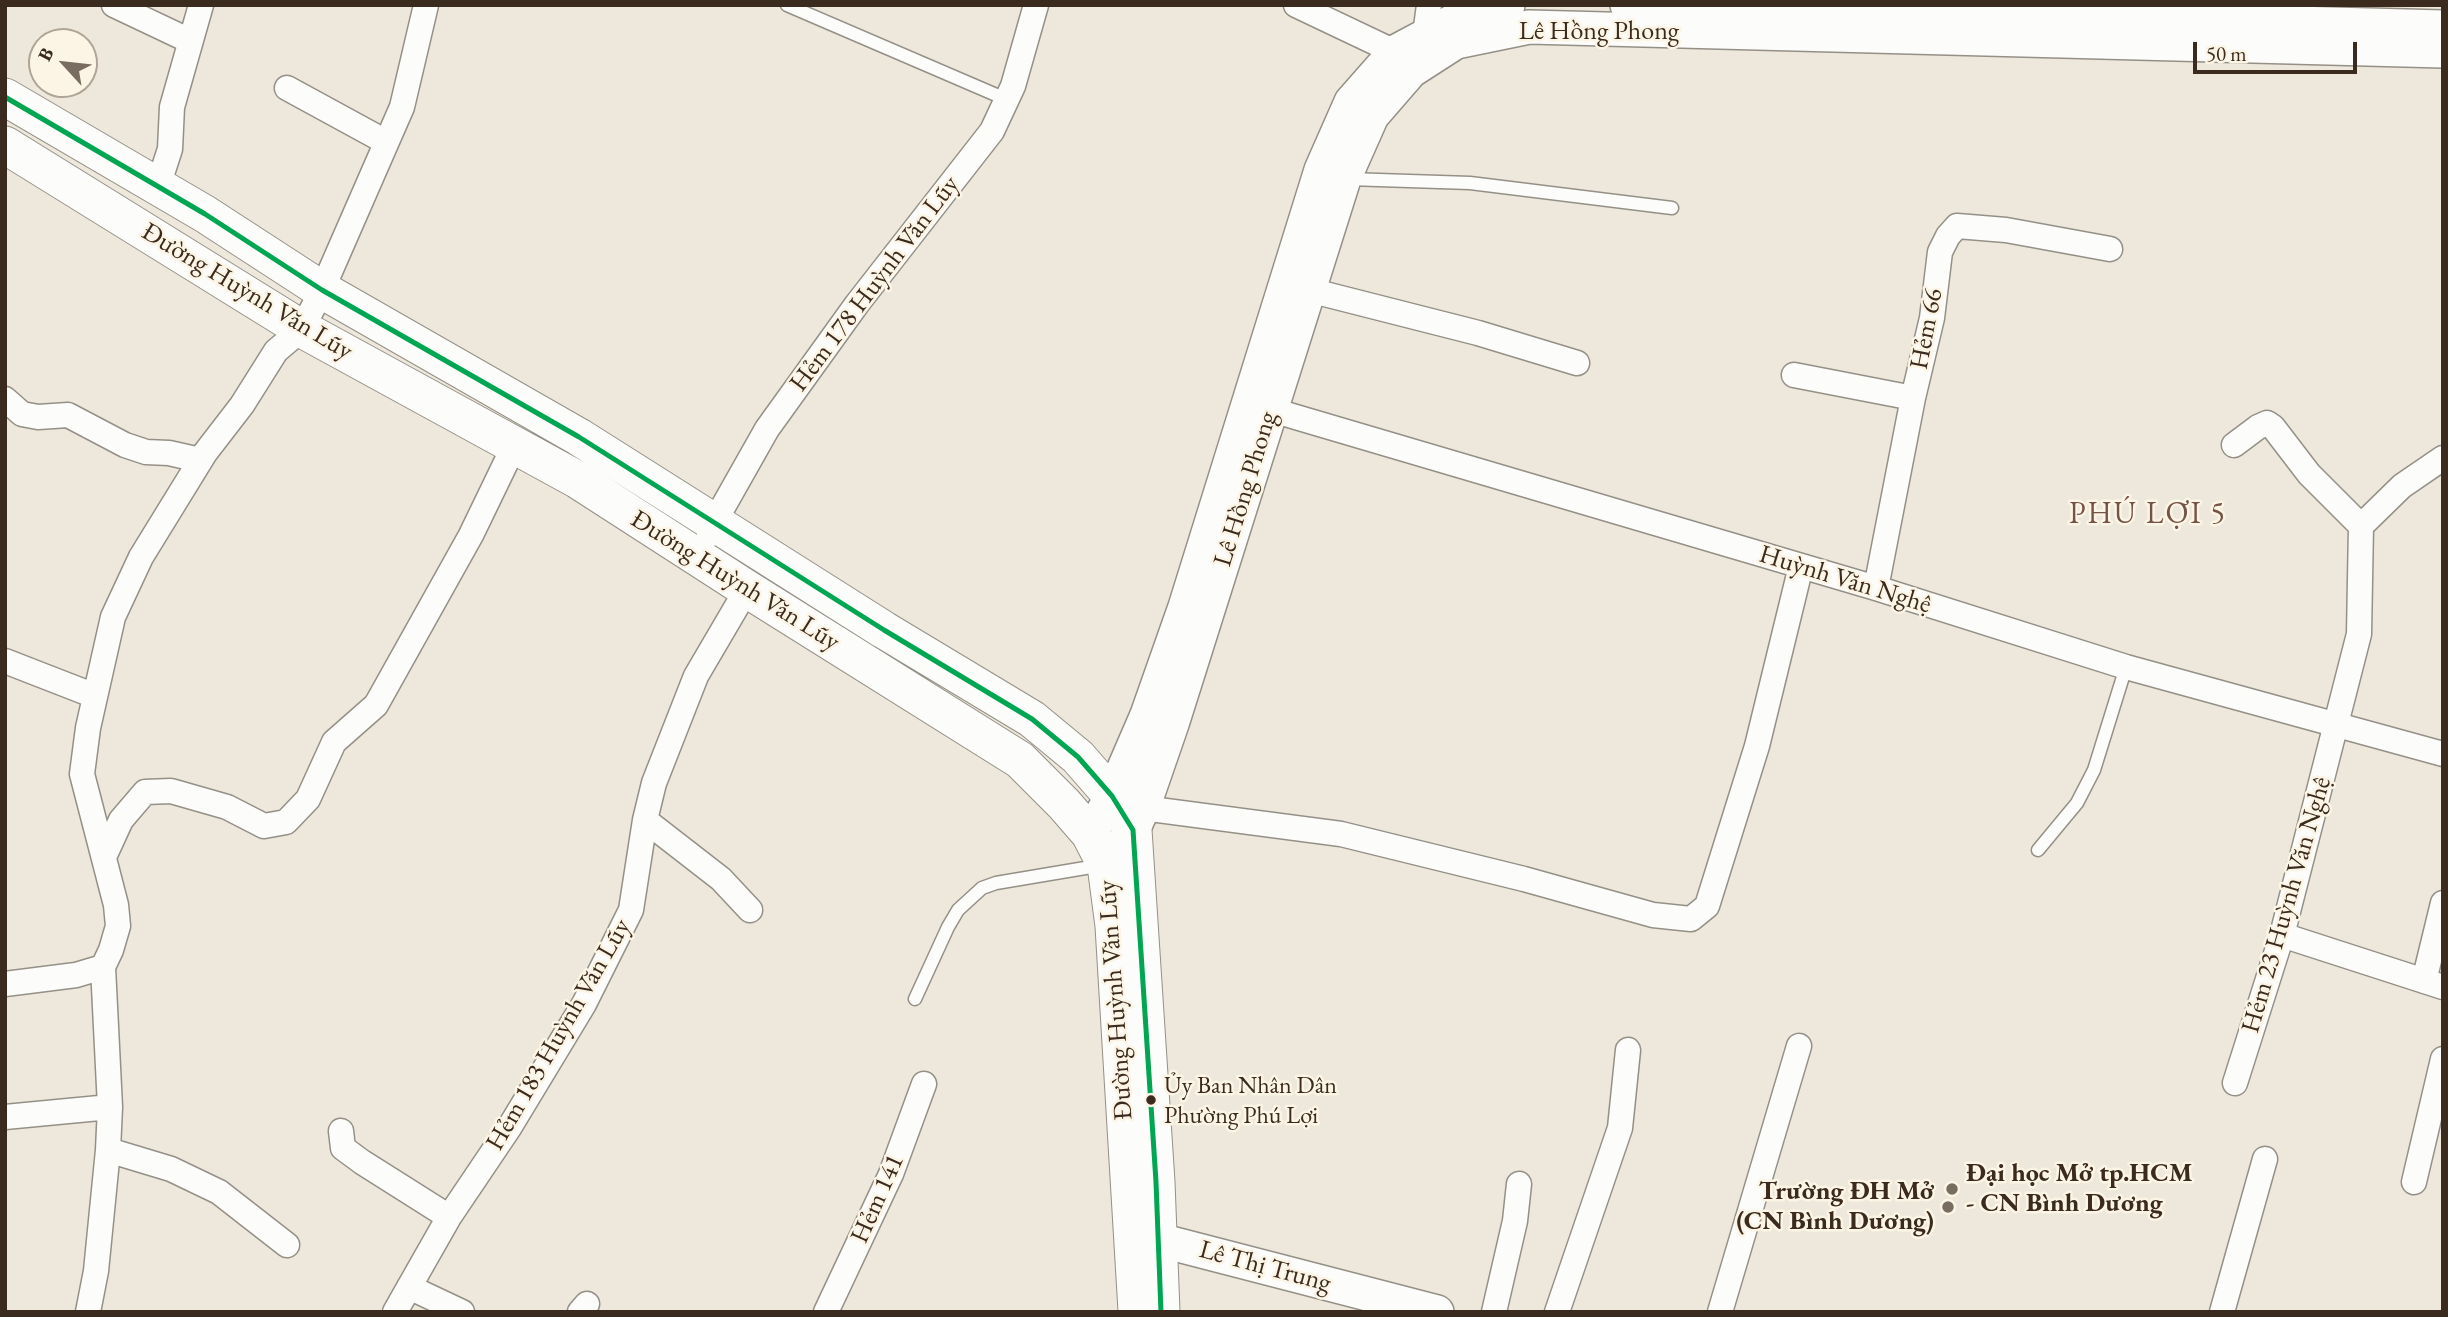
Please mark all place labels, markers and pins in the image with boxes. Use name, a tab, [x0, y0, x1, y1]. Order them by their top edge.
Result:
place label: Ủy Ban Nhân Dân Phường Phú Lợi	[1164, 1072, 1337, 1128]
marker: Ủy Ban Nhân Dân Phường Phú Lợi	[1144, 1093, 1158, 1107]
place label: Đại học Mở tp.HCM - CN Bình Dương	[1966, 1158, 2192, 1220]
place label: Trường ĐH Mở (CN Bình Dương)	[1736, 1176, 1934, 1238]
marker: Đại học Mở tp.HCM - CN Bình Dương	[1944, 1181, 1960, 1197]
marker: Trường ĐH Mở (CN Bình Dương)	[1940, 1199, 1956, 1215]

